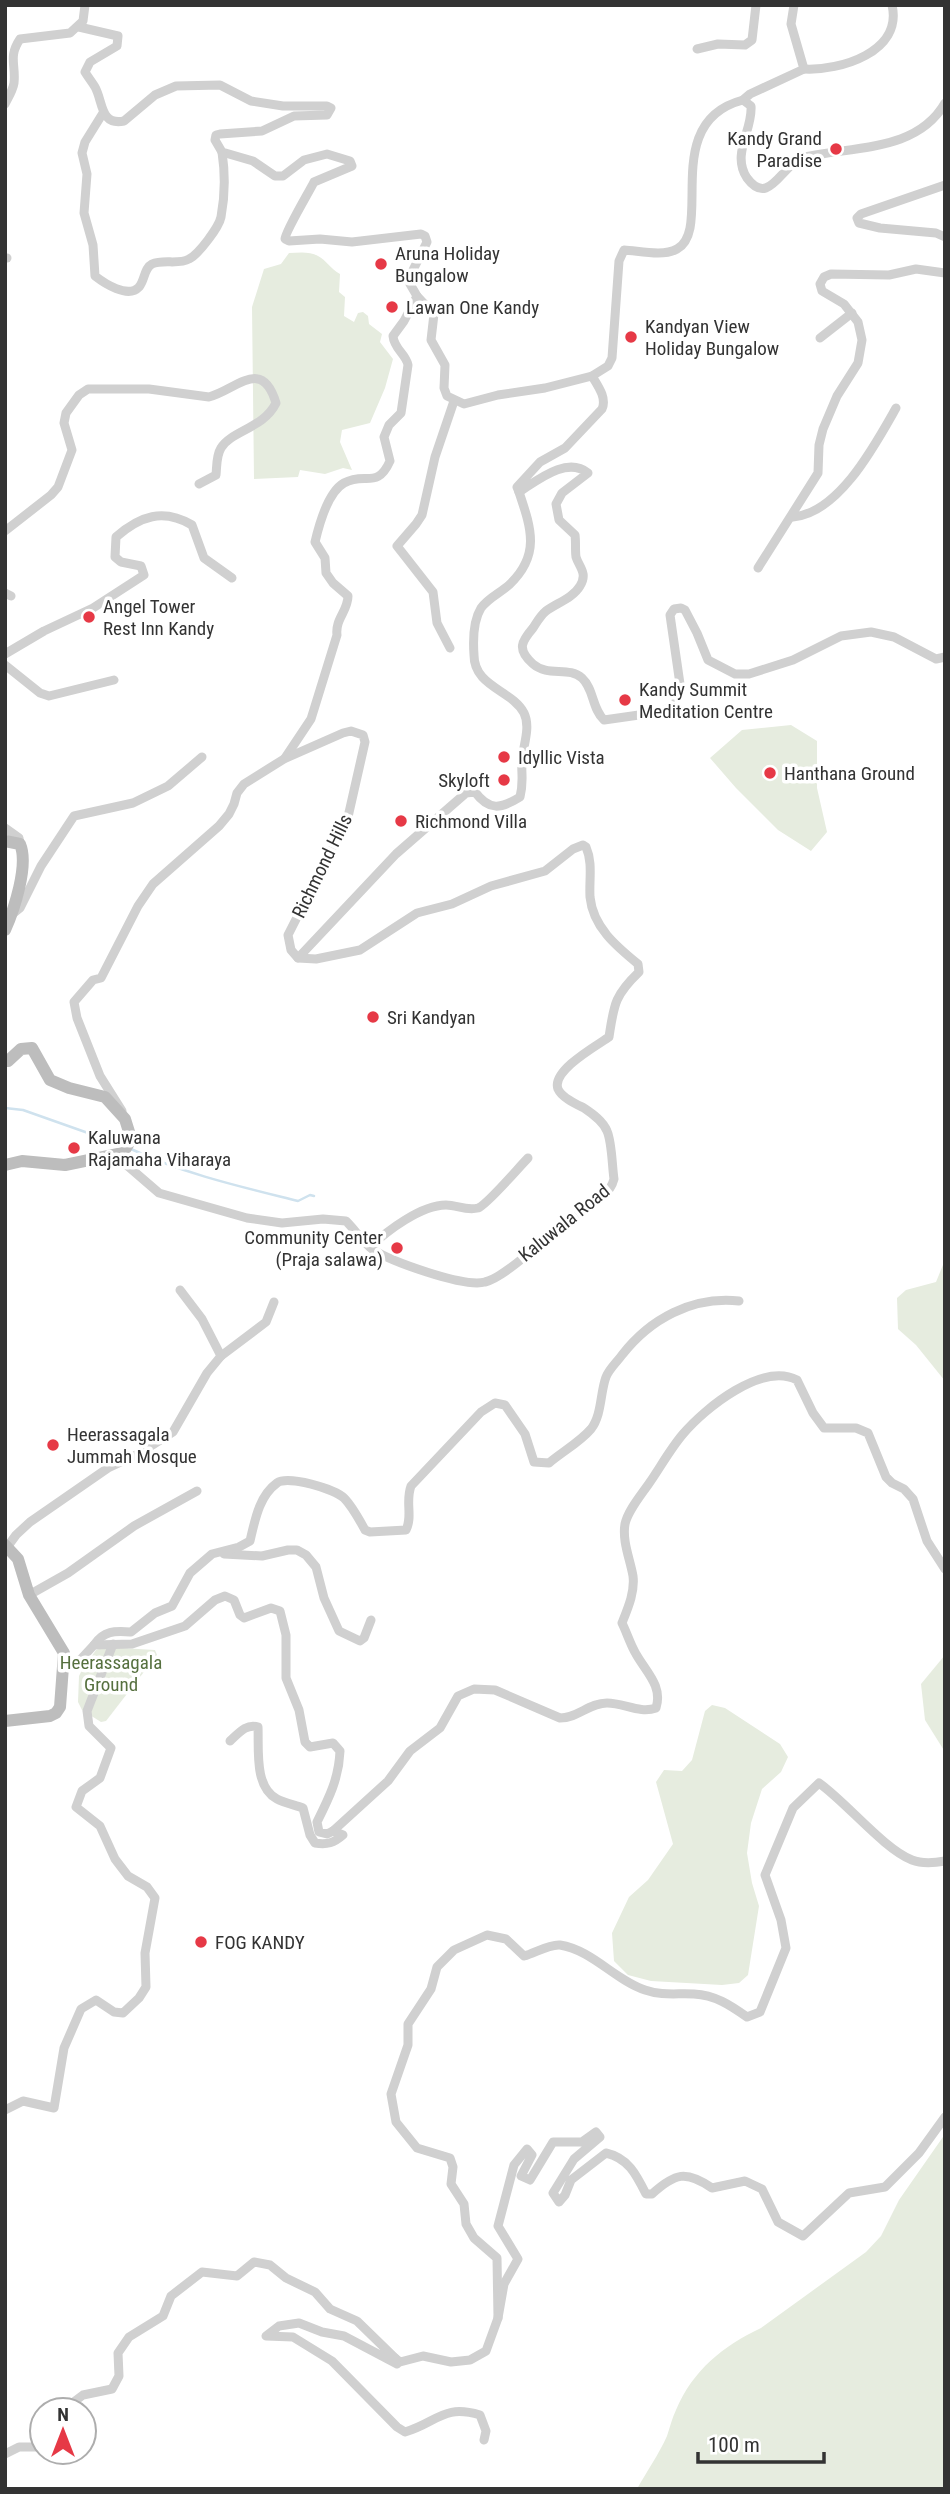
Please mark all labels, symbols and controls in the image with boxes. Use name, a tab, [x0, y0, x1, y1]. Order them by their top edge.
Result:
place label: Kandy Grand Paradise	[727, 127, 822, 172]
marker: Kandy Grand Paradise	[828, 141, 844, 157]
place label: Aruna Holiday Bungalow	[395, 242, 500, 287]
marker: Aruna Holiday Bungalow	[373, 256, 389, 272]
place label: Lawan One Kandy	[406, 296, 539, 319]
marker: Lawan One Kandy	[384, 299, 400, 315]
place label: Kandyan View Holiday Bungalow	[645, 315, 779, 360]
marker: Kandyan View Holiday Bungalow	[623, 329, 639, 345]
place label: Angel Tower Rest Inn Kandy	[103, 595, 214, 640]
marker: Angel Tower Rest Inn Kandy	[81, 609, 97, 625]
place label: Kandy Summit Meditation Centre	[639, 678, 773, 723]
marker: Kandy Summit Meditation Centre	[617, 692, 633, 708]
place label: Idyllic Vista	[518, 746, 605, 769]
marker: Idyllic Vista	[496, 749, 512, 765]
place label: Hanthana Ground	[784, 762, 915, 785]
marker: Hanthana Ground	[762, 765, 778, 781]
place label: Skyloft	[438, 769, 490, 792]
marker: Skyloft	[496, 772, 512, 788]
street label: Richmond Hills	[287, 810, 357, 922]
place label: Richmond Villa	[415, 810, 527, 833]
marker: Richmond Villa	[393, 813, 409, 829]
place label: Sri Kandyan	[387, 1006, 476, 1029]
marker: Sri Kandyan	[365, 1009, 381, 1025]
place label: Kaluwana Rajamaha Viharaya	[88, 1126, 231, 1171]
marker: Kaluwana Rajamaha Viharaya	[66, 1140, 82, 1156]
street label: Kaluwala Road	[514, 1179, 614, 1267]
place label: Community Center (Praja salawa)	[244, 1226, 383, 1271]
marker: Community Center (Praja salawa)	[389, 1240, 405, 1256]
place label: Heerassagala Jummah Mosque	[67, 1423, 197, 1468]
marker: Heerassagala Jummah Mosque	[45, 1437, 61, 1453]
park label: Heerassagala Ground	[60, 1651, 162, 1696]
place label: FOG KANDY	[215, 1931, 305, 1954]
marker: FOG KANDY	[193, 1934, 209, 1950]
north arrow	[28, 2396, 98, 2466]
text: N	[57, 2403, 69, 2426]
scale bar	[698, 2420, 824, 2464]
text: 100 m	[708, 2433, 760, 2457]

